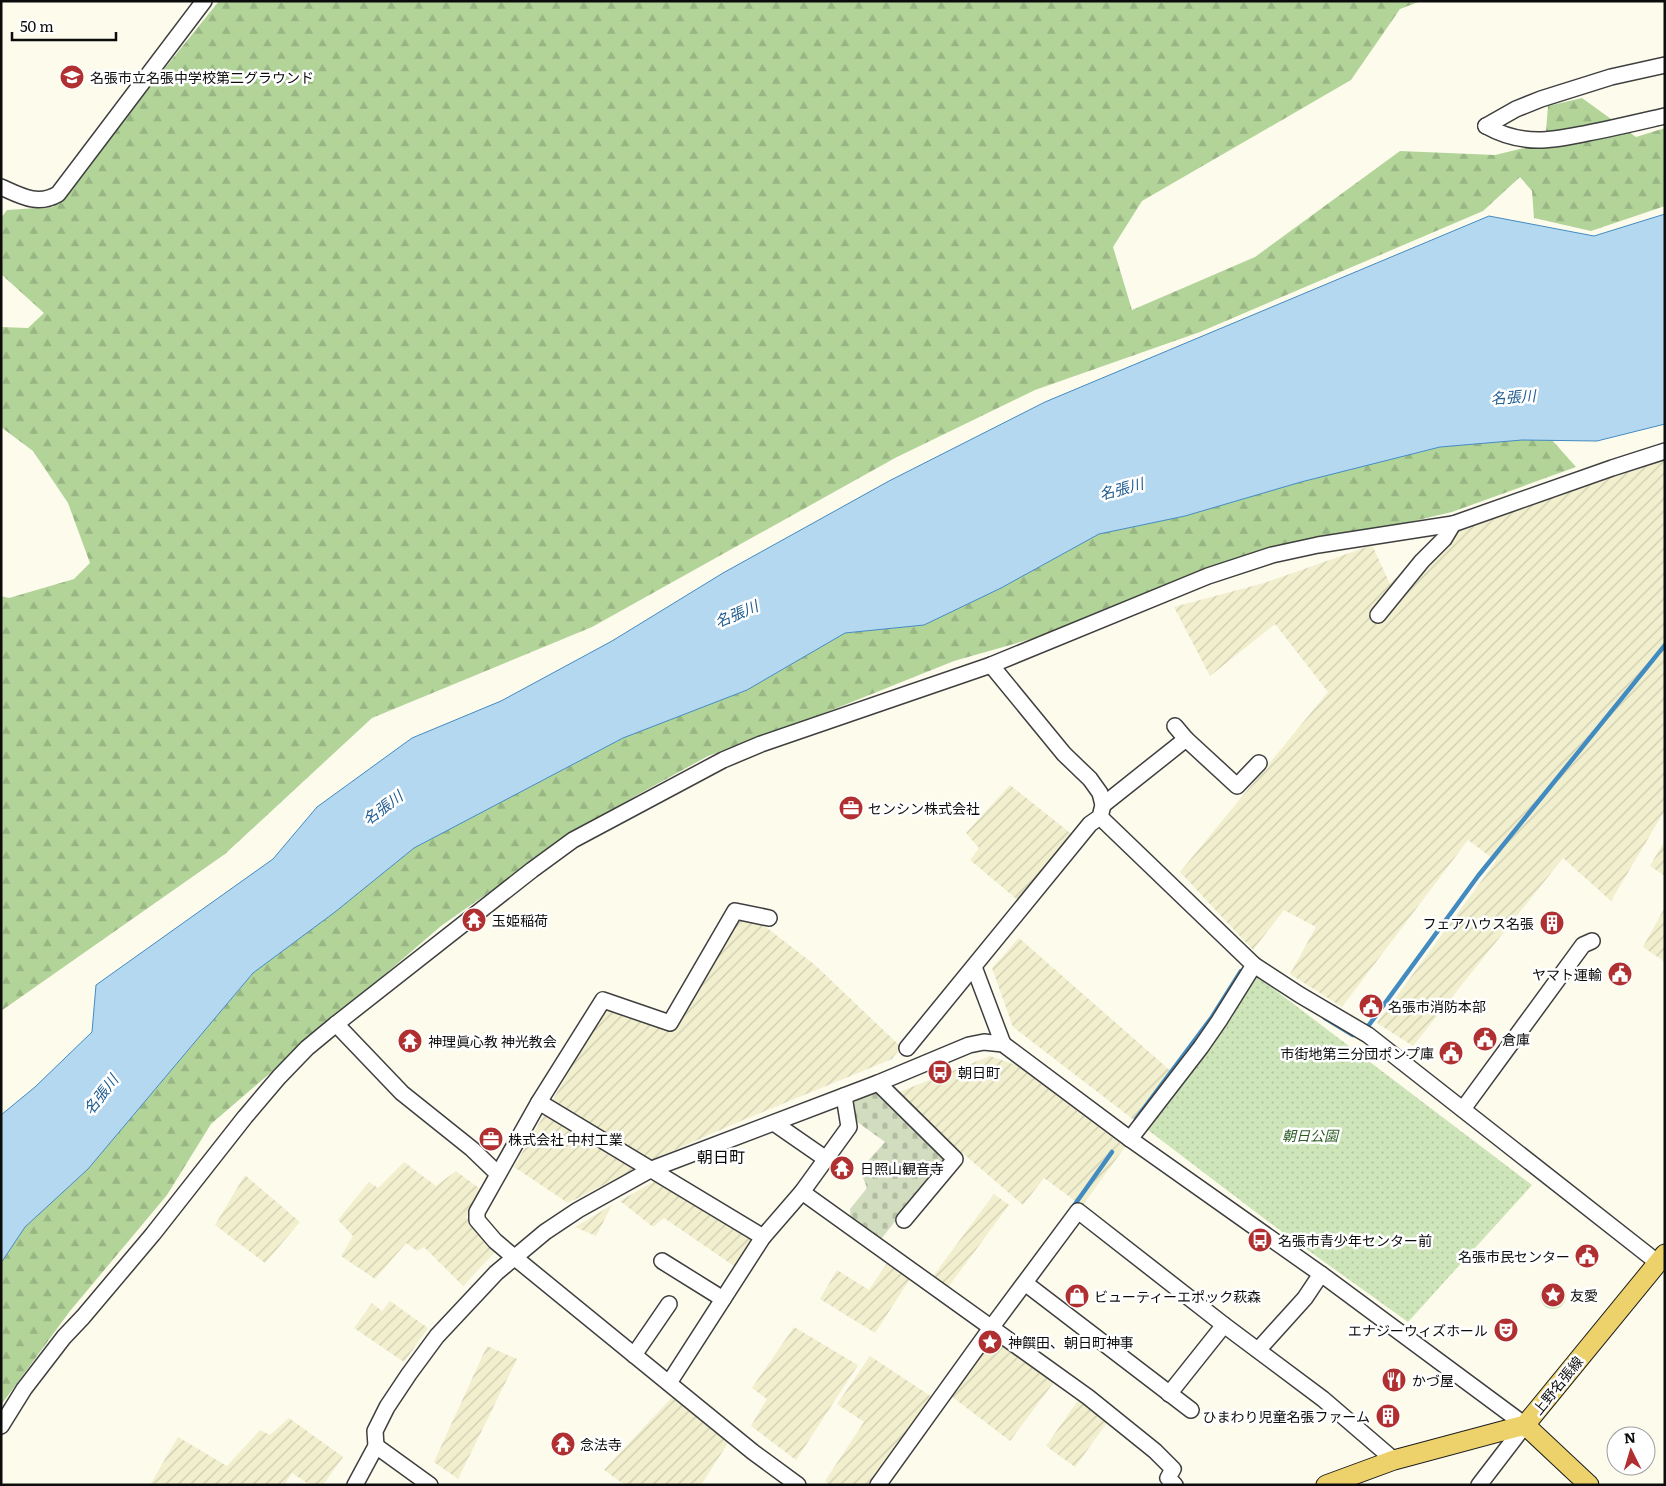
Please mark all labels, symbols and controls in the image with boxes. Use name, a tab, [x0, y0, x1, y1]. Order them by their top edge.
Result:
scale bar	[12, 10, 116, 42]
text: 50 m	[20, 14, 54, 37]
school or university icon: 名張市立名張中学校第二グラウンド	[59, 64, 85, 90]
place label: 名張市立名張中学校第二グラウンド	[90, 67, 314, 87]
water label: 名張川	[1490, 383, 1538, 409]
water label: 名張川	[1096, 471, 1148, 505]
water label: 名張川	[711, 593, 763, 632]
water label: 名張川	[357, 783, 408, 830]
office icon: センシン株式会社	[838, 795, 864, 821]
place label: センシン株式会社	[868, 798, 980, 818]
temple icon: 玉姫稲荷	[461, 907, 487, 933]
place label: 玉姫稲荷	[492, 910, 548, 930]
building icon: フェアハウス名張	[1539, 910, 1565, 936]
place label: フェアハウス名張	[1423, 913, 1534, 933]
public building icon: ヤマト運輸	[1607, 961, 1633, 987]
place label: ヤマト運輸	[1532, 964, 1602, 984]
public building icon: 名張市消防本部	[1358, 993, 1384, 1019]
place label: 名張市消防本部	[1388, 996, 1486, 1016]
public building icon: 倉庫	[1472, 1026, 1498, 1052]
temple icon: 神理眞心教 神光教会	[397, 1028, 423, 1054]
place label: 倉庫	[1502, 1029, 1530, 1049]
place label: 神理眞心教 神光教会	[428, 1031, 557, 1051]
public building icon: 市街地第三分団ポンプ庫	[1438, 1040, 1464, 1066]
place label: 市街地第三分団ポンプ庫	[1280, 1043, 1434, 1063]
bus stop icon: 朝日町	[927, 1059, 953, 1085]
place label: 朝日町	[958, 1062, 1000, 1082]
water label: 名張川	[77, 1068, 124, 1119]
park label: 朝日公園	[1282, 1125, 1340, 1145]
office icon: 株式会社 中村工業	[478, 1126, 504, 1152]
place label: 株式会社 中村工業	[508, 1129, 623, 1149]
district label: 朝日町	[697, 1144, 745, 1168]
temple icon: 日照山観音寺	[829, 1155, 855, 1181]
place label: 日照山観音寺	[860, 1158, 944, 1178]
bus stop icon: 名張市青少年センター前	[1247, 1227, 1273, 1253]
place label: 名張市青少年センター前	[1278, 1230, 1432, 1250]
public building icon: 名張市民センター	[1574, 1243, 1600, 1269]
place label: 名張市民センター	[1458, 1246, 1570, 1266]
place icon: 友愛	[1540, 1282, 1566, 1308]
shop icon: ビューティーエポック萩森	[1064, 1283, 1090, 1309]
place label: 友愛	[1570, 1285, 1598, 1305]
place label: ビューティーエポック萩森	[1094, 1286, 1261, 1306]
theatre icon: エナジーウィズホール	[1493, 1317, 1519, 1343]
place label: エナジーウィズホール	[1348, 1320, 1488, 1340]
place icon: 神饌田、朝日町神事	[977, 1329, 1003, 1355]
place label: 神饌田、朝日町神事	[1008, 1332, 1134, 1352]
street label: 上野名張線	[1527, 1352, 1587, 1418]
restaurant icon: かづ屋	[1381, 1367, 1407, 1393]
place label: かづ屋	[1412, 1370, 1454, 1390]
building icon: ひまわり児童名張ファーム	[1375, 1403, 1401, 1429]
place label: ひまわり児童名張ファーム	[1202, 1406, 1370, 1426]
north arrow	[1606, 1426, 1656, 1476]
text: N	[1623, 1427, 1637, 1448]
temple icon: 念法寺	[550, 1431, 576, 1457]
place label: 念法寺	[580, 1434, 622, 1454]

